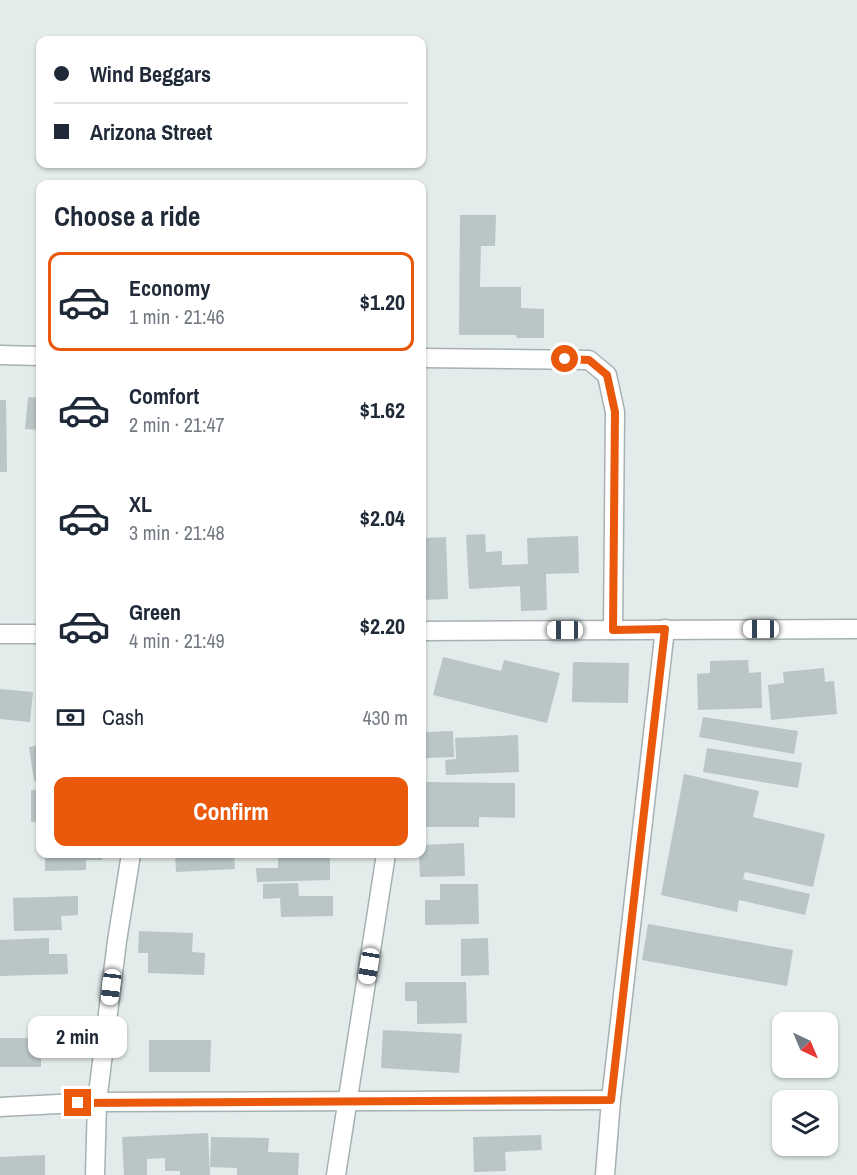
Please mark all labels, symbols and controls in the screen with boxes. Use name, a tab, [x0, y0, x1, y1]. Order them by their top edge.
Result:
text: Wind Beggars	[90, 59, 211, 89]
text: Arizona Street	[90, 117, 212, 147]
text: Choose a ride	[54, 198, 200, 234]
text: Economy	[129, 273, 210, 303]
icon: car	[57, 275, 111, 329]
text: $1.20	[360, 287, 405, 317]
text: 1 min · 21:46	[129, 303, 225, 330]
route start	[551, 345, 578, 372]
text: Comfort	[129, 381, 199, 411]
icon: car	[57, 383, 111, 437]
text: $1.62	[360, 395, 405, 425]
text: 2 min · 21:47	[129, 411, 225, 438]
text: XL	[129, 489, 152, 519]
icon: car	[57, 491, 111, 545]
text: $2.04	[360, 503, 405, 533]
text: 3 min · 21:48	[129, 519, 225, 546]
text: Green	[129, 597, 181, 627]
icon: car	[57, 599, 111, 653]
text: $2.20	[360, 611, 405, 641]
car	[743, 620, 779, 638]
car	[547, 621, 583, 639]
text: 4 min · 21:49	[129, 627, 225, 654]
icon: cash	[54, 701, 87, 734]
text: Cash	[102, 702, 144, 732]
text: 430 m	[362, 704, 408, 731]
button: Confirm	[54, 777, 408, 846]
car	[357, 947, 381, 985]
car	[100, 968, 122, 1006]
north arrow	[772, 1012, 838, 1078]
map controls	[772, 1012, 838, 1156]
callout: 2 min	[28, 1016, 128, 1058]
text: 2 min	[56, 1023, 99, 1050]
route end	[64, 1089, 91, 1116]
button: layers	[772, 1090, 838, 1156]

